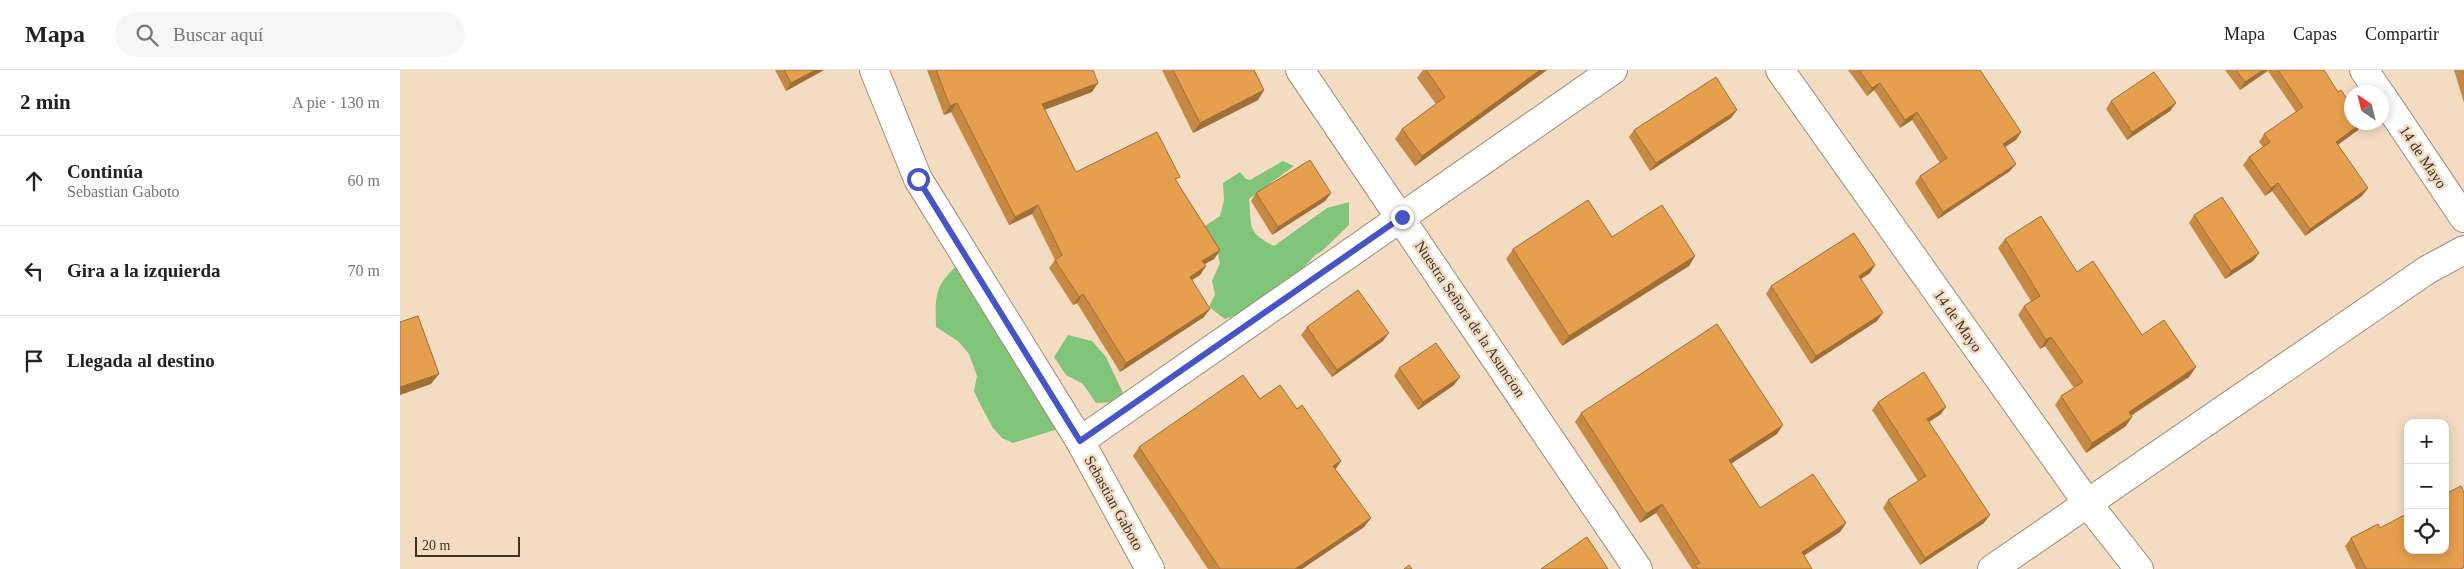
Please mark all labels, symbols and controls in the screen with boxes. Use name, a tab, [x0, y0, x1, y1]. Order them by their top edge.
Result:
search box	[115, 12, 465, 57]
text: Mapa	[25, 21, 85, 47]
icon: search	[133, 21, 161, 49]
text: Buscar aquí	[173, 24, 263, 45]
text: Mapa	[2224, 24, 2265, 44]
text: Capas	[2293, 24, 2337, 44]
text: Compartir	[2365, 24, 2439, 44]
north arrow	[2344, 85, 2389, 130]
text: 2 min	[20, 90, 71, 114]
text: A pie · 130 m	[292, 94, 380, 111]
street label: 14 de Mayo	[2396, 123, 2450, 191]
text: Continúa	[67, 161, 143, 182]
icon: ahead	[20, 167, 48, 195]
route start	[907, 168, 930, 191]
text: 60 m	[348, 172, 380, 189]
text: Sebastian Gaboto	[67, 183, 179, 200]
route end	[1391, 206, 1414, 229]
street label: Nuestra Señora de la Asuncion	[1412, 238, 1529, 401]
icon: left	[20, 257, 48, 285]
text: Gira a la izquierda	[67, 260, 221, 281]
text: 70 m	[348, 262, 380, 279]
street label: 14 de Mayo	[1931, 287, 1985, 355]
icon: arrive	[20, 347, 48, 375]
text: Llegada al destino	[67, 350, 215, 371]
map controls	[2404, 419, 2449, 554]
button: +	[2404, 419, 2449, 464]
street label: Sebastian Gaboto	[1081, 453, 1147, 553]
button: −	[2404, 464, 2449, 509]
button: locate	[2404, 509, 2449, 554]
scale bar	[415, 534, 520, 557]
text: 20 m	[422, 538, 450, 553]

